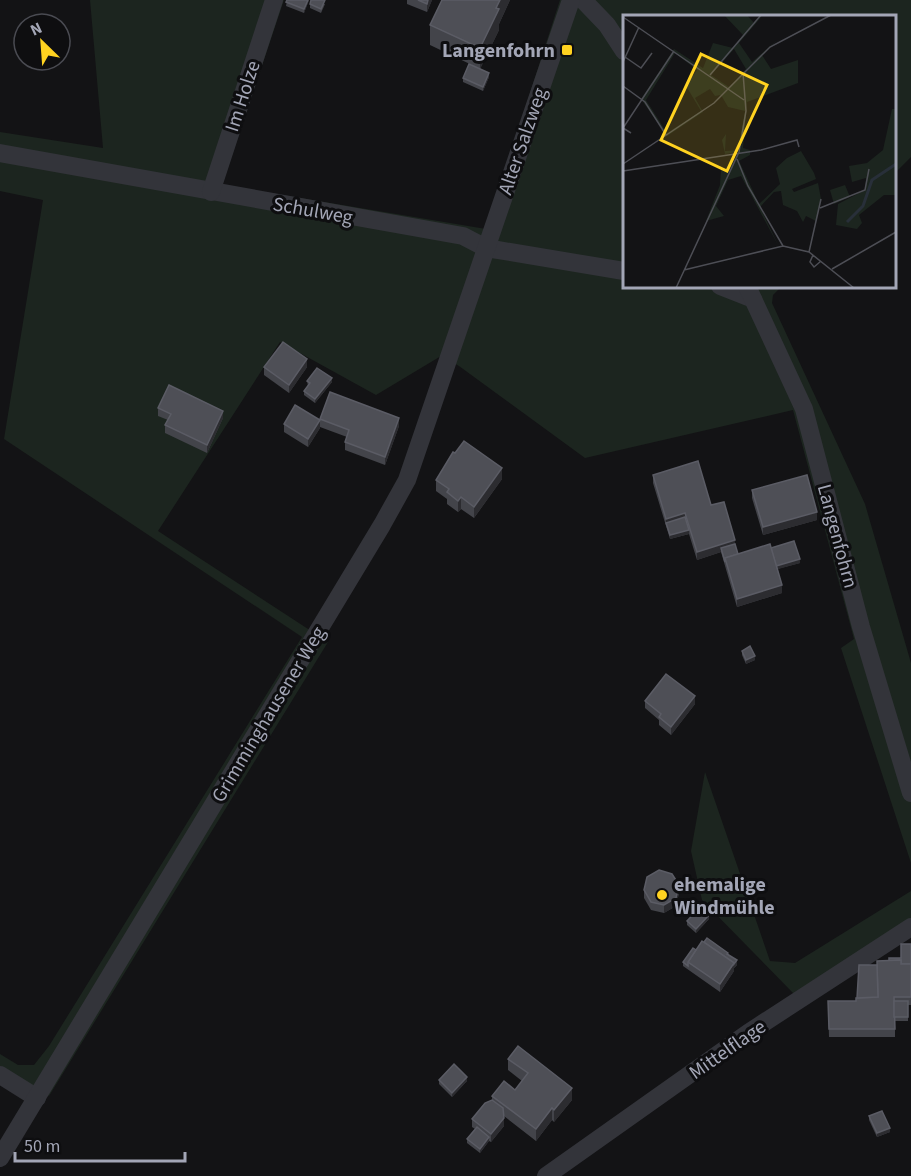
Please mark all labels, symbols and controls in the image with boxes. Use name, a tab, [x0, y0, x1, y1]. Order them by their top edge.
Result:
north arrow	[12, 12, 72, 72]
inset map	[623, 15, 896, 288]
text: N	[27, 17, 46, 42]
place label: Langenfohrn	[442, 37, 555, 65]
marker: Langenfohrn	[560, 43, 574, 57]
street label: Im Holze	[218, 57, 268, 135]
street label: Alter Salzweg	[492, 84, 554, 199]
street label: Schulweg	[271, 190, 355, 232]
street label: Langenfohrn	[810, 481, 864, 591]
street label: Grimminghausener Weg	[205, 621, 333, 808]
place label: ehemalige Windmühle	[674, 871, 775, 922]
marker: ehemalige Windmühle	[655, 888, 669, 902]
street label: Mittelflage	[683, 1013, 772, 1087]
scale bar	[15, 1125, 184, 1163]
text: 50 m	[24, 1134, 60, 1159]

